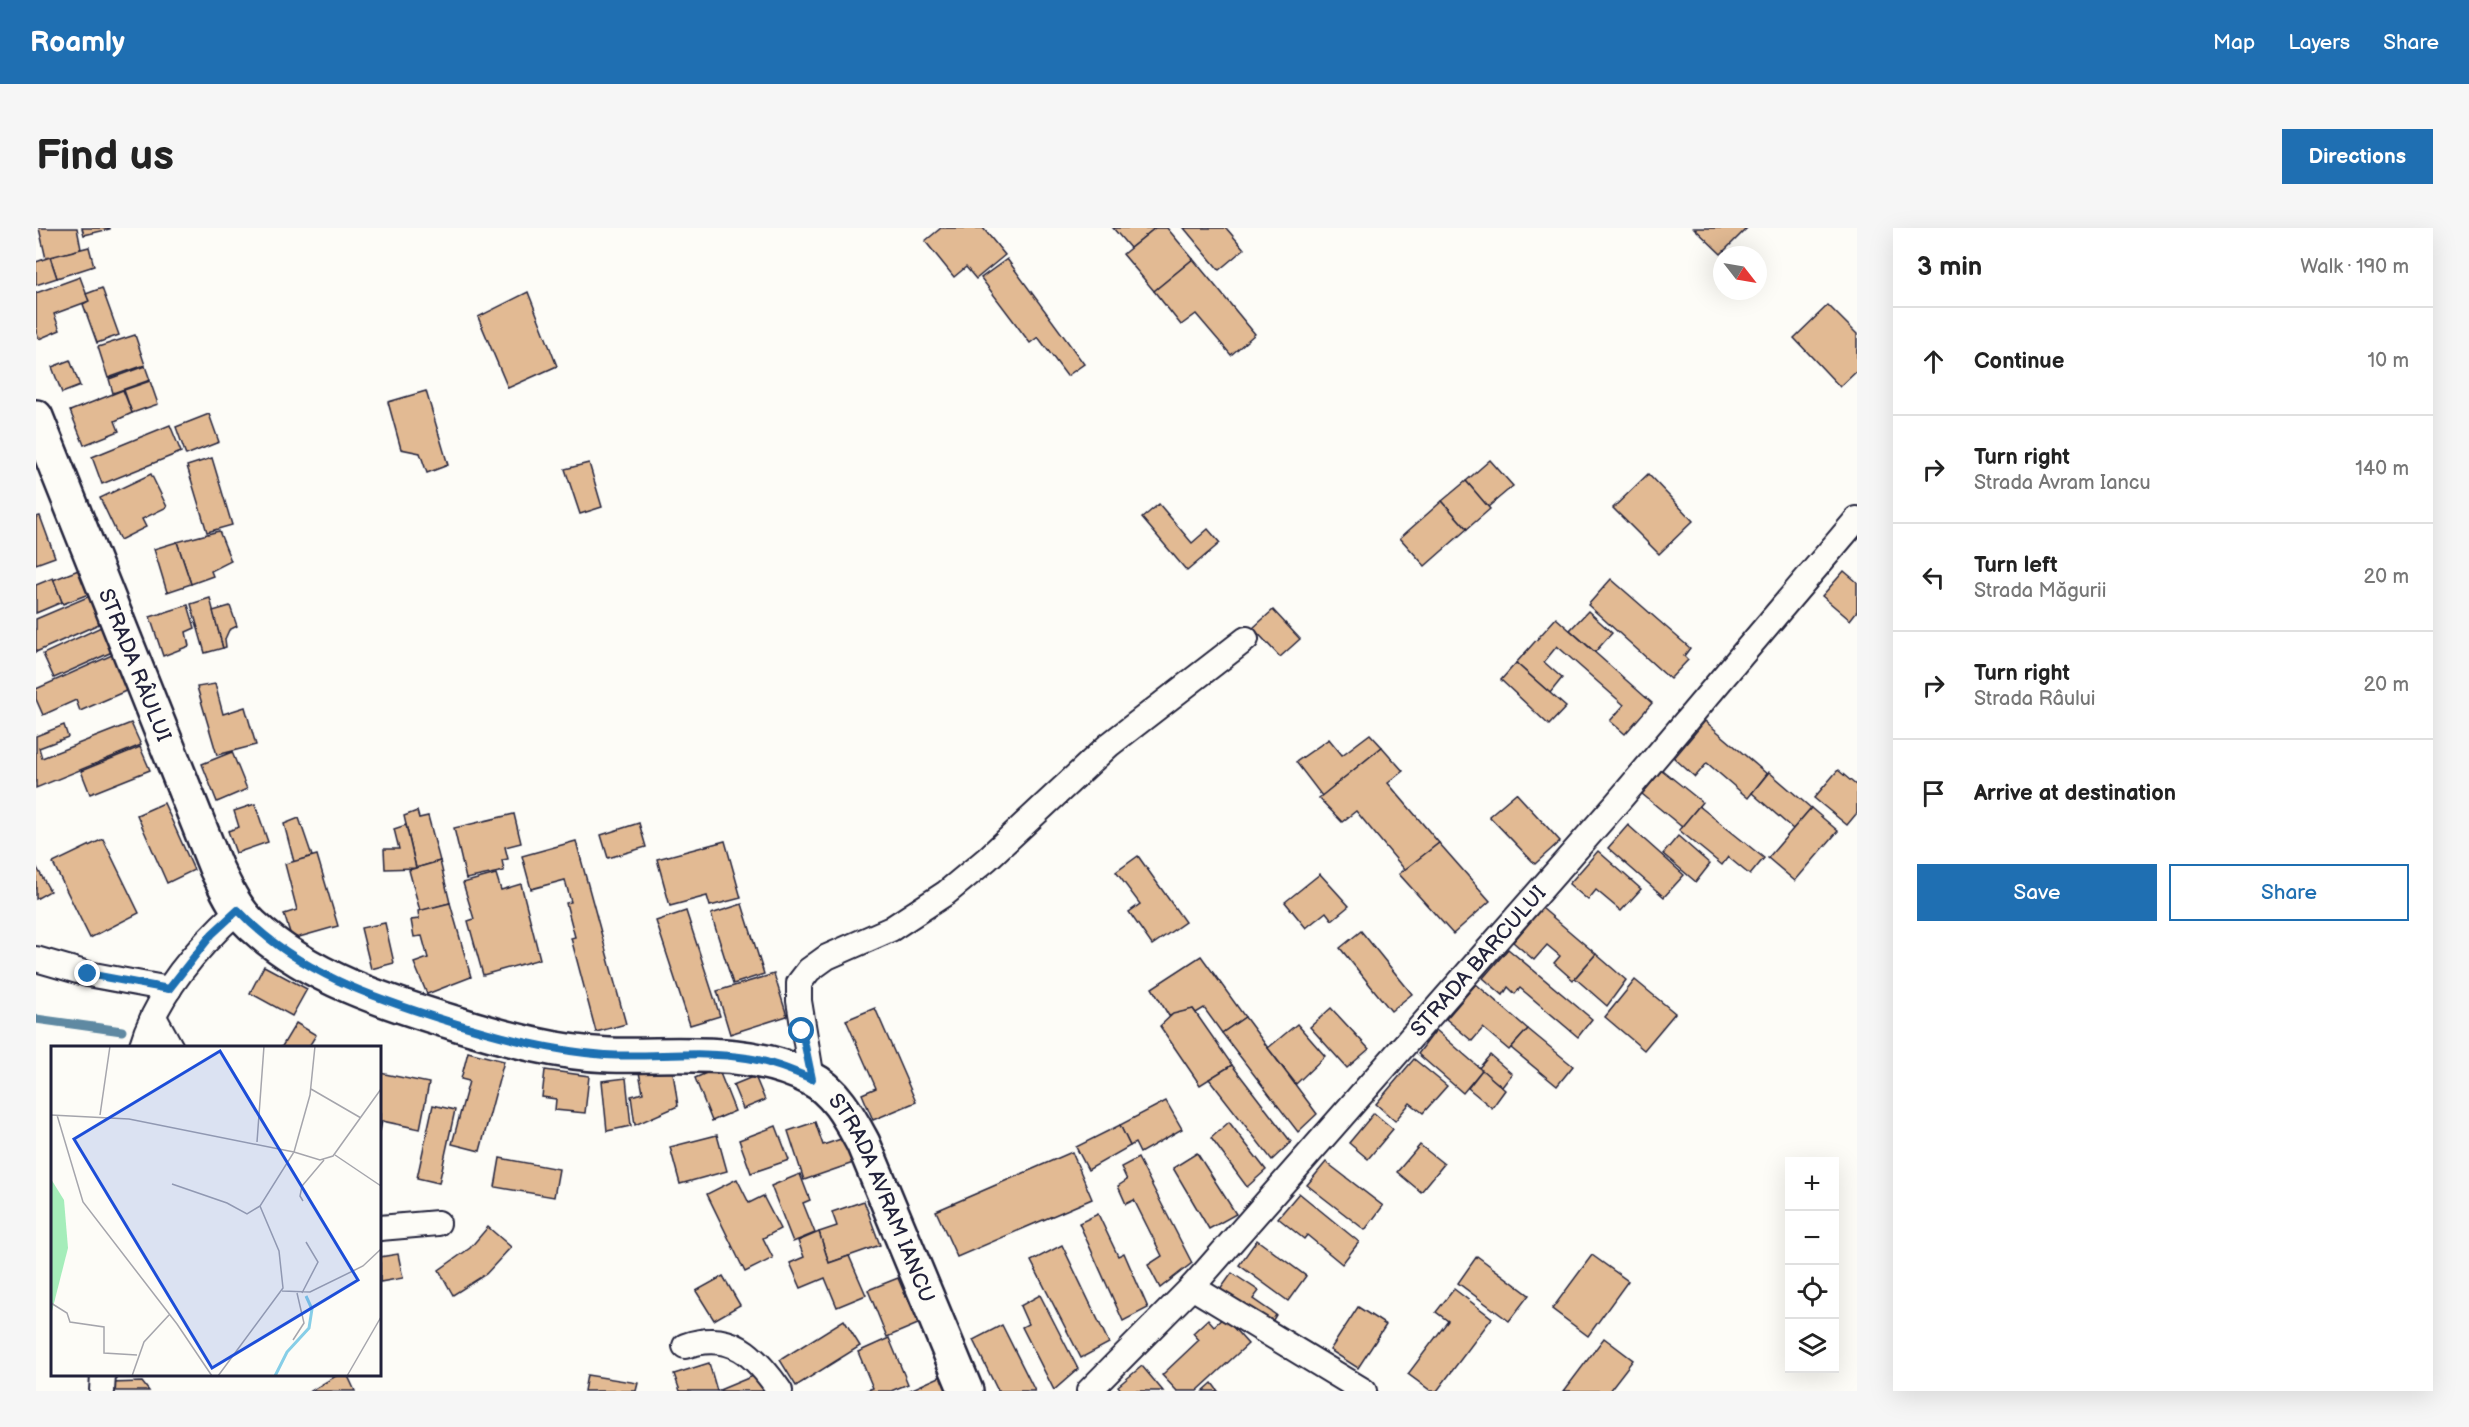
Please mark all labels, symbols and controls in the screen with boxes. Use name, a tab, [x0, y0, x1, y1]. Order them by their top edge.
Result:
text: Roamly	[30, 26, 125, 59]
text: Map	[2213, 30, 2255, 55]
text: Layers	[2288, 30, 2350, 55]
text: Share	[2383, 30, 2439, 55]
button: Directions	[2282, 129, 2433, 184]
text: Find us	[36, 131, 174, 182]
north arrow	[1713, 246, 1767, 300]
text: 3 min	[1917, 252, 1982, 283]
text: Walk · 190 m	[2300, 255, 2409, 279]
icon: ahead	[1917, 345, 1950, 378]
text: Continue	[1974, 348, 2064, 375]
text: 10 m	[2368, 349, 2409, 373]
text: Turn right	[1974, 444, 2070, 471]
icon: right	[1917, 453, 1950, 486]
text: 140 m	[2355, 457, 2409, 481]
text: Strada Avram Iancu	[1974, 471, 2151, 495]
text: Turn left	[1974, 552, 2058, 579]
icon: left	[1917, 561, 1950, 594]
text: 20 m	[2364, 565, 2409, 589]
text: Strada Măgurii	[1974, 579, 2106, 603]
street label: STRADA RÂULUI	[93, 585, 176, 745]
text: Turn right	[1974, 660, 2070, 687]
icon: right	[1917, 669, 1950, 702]
text: 20 m	[2364, 673, 2409, 697]
text: Strada Râului	[1974, 687, 2096, 711]
icon: arrive	[1917, 777, 1950, 810]
text: Arrive at destination	[1974, 780, 2176, 807]
button: Save	[1917, 864, 2157, 921]
button: Share	[2169, 864, 2409, 921]
street label: STRADA BARCULUI	[1406, 881, 1551, 1042]
route end	[74, 960, 100, 986]
route start	[788, 1017, 814, 1043]
inset map	[51, 1046, 381, 1376]
street label: STRADA AVRAM IANCU	[823, 1088, 940, 1306]
map controls	[1785, 1157, 1839, 1373]
button: +	[1785, 1157, 1839, 1211]
button: −	[1785, 1211, 1839, 1265]
button: locate	[1785, 1265, 1839, 1319]
button: layers	[1785, 1319, 1839, 1373]

